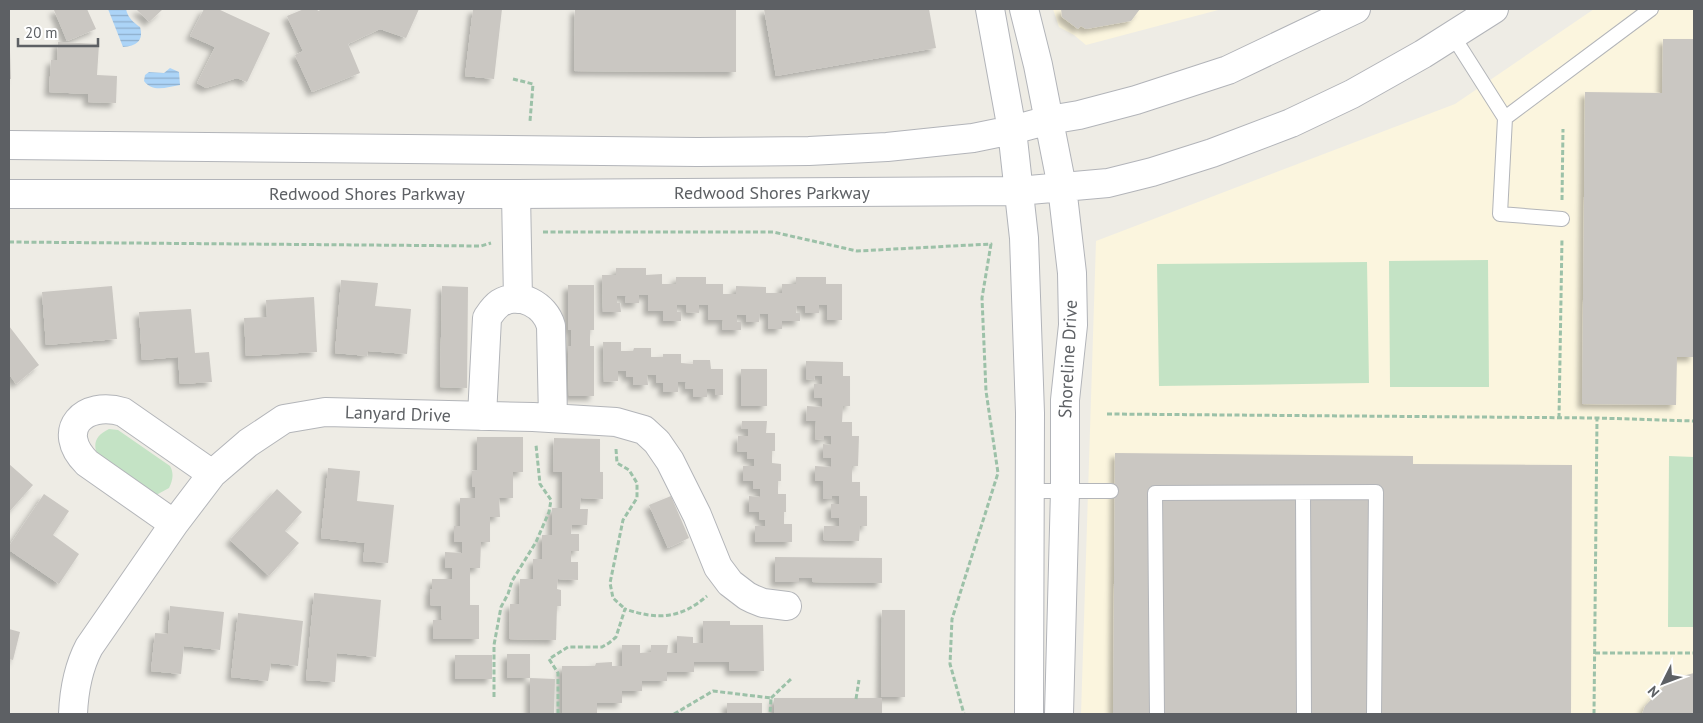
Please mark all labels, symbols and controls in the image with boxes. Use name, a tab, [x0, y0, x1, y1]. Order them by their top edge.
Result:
scale bar	[18, 15, 98, 47]
text: 20 m	[25, 23, 58, 42]
street label: Redwood Shores Parkway	[674, 181, 871, 204]
street label: Redwood Shores Parkway	[269, 182, 466, 205]
street label: Shoreline Drive	[1053, 299, 1082, 419]
street label: Lanyard Drive	[345, 400, 451, 427]
north arrow	[1638, 658, 1688, 708]
text: N	[1644, 682, 1663, 701]

